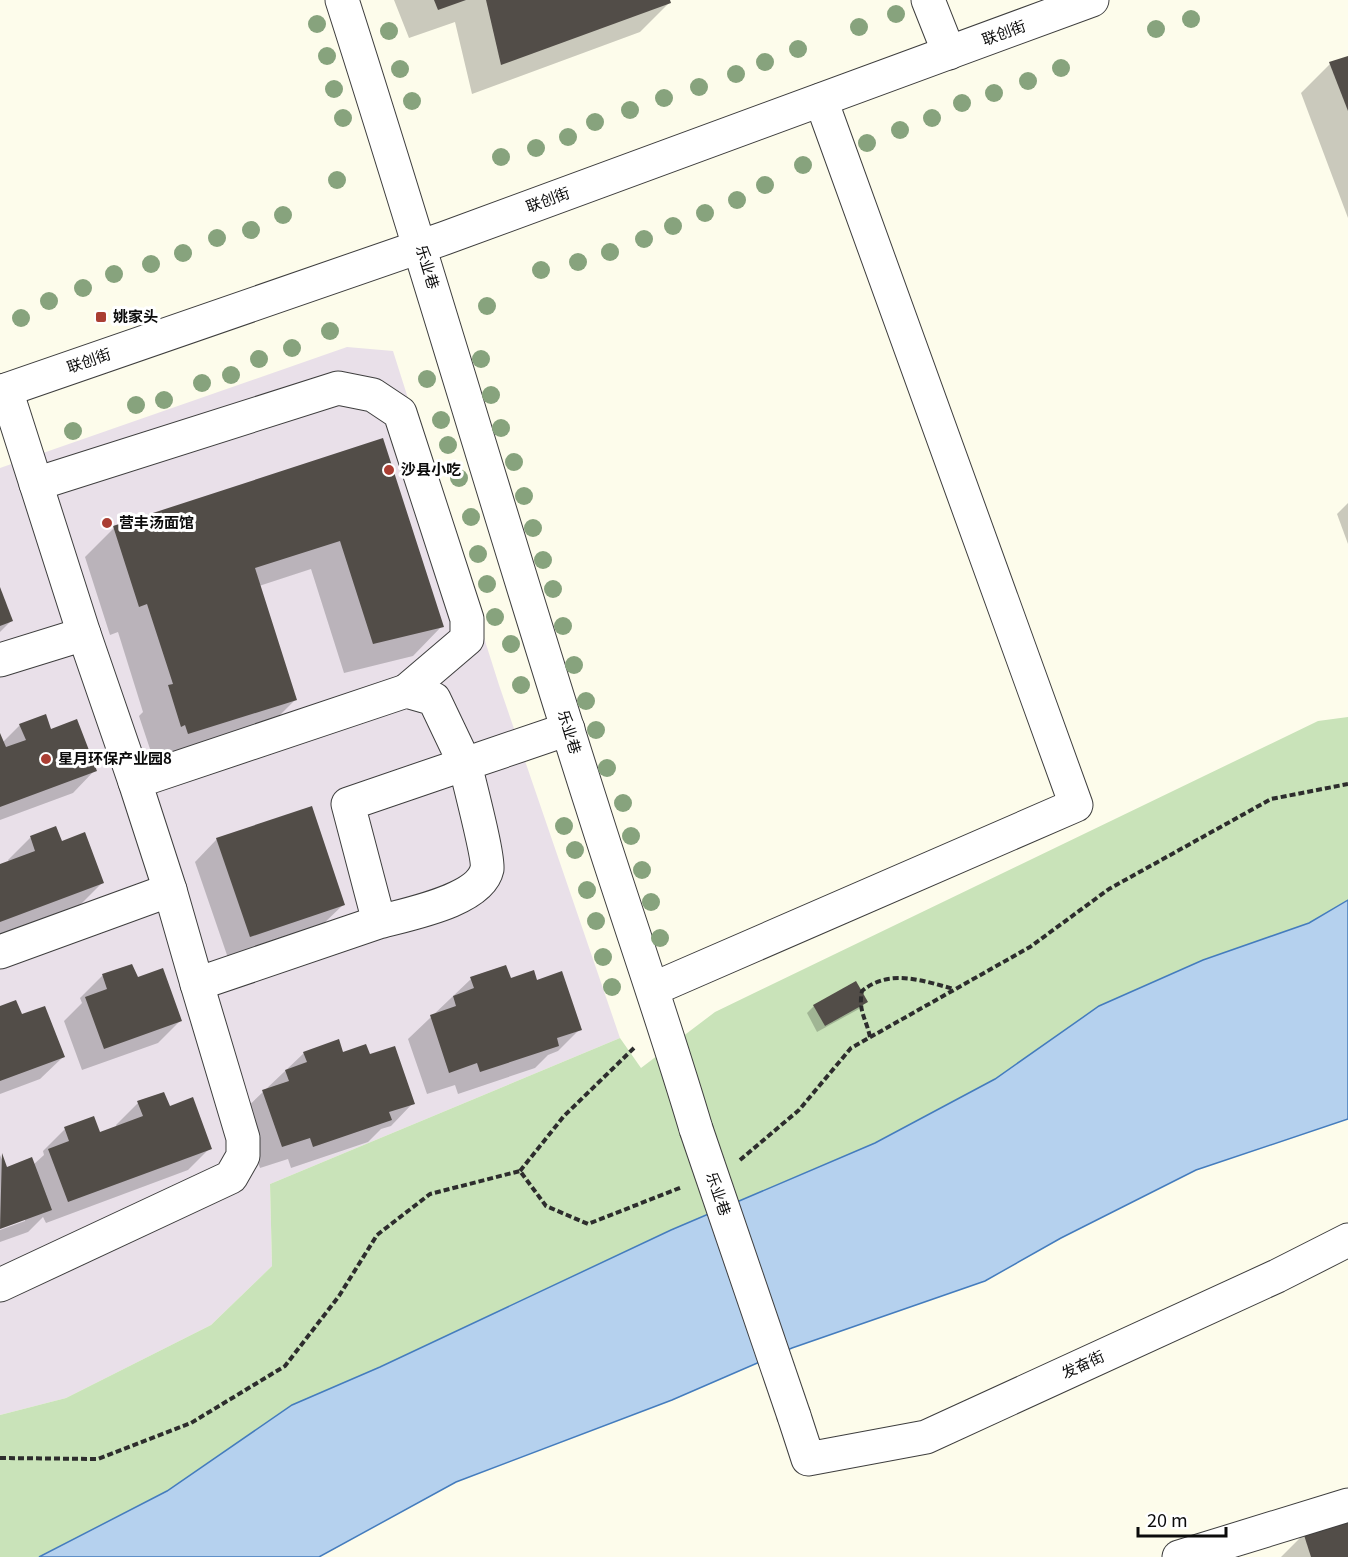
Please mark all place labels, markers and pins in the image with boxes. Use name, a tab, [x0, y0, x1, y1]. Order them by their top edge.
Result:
place label: 姚家头	[113, 305, 158, 326]
marker: 姚家头	[94, 310, 108, 324]
place label: 沙县小吃	[401, 458, 461, 479]
marker: 沙县小吃	[382, 463, 396, 477]
place label: 营丰汤面馆	[119, 511, 194, 532]
marker: 营丰汤面馆	[100, 516, 114, 530]
place label: 星月环保产业园8	[58, 747, 172, 768]
marker: 星月环保产业园8	[39, 752, 53, 766]

